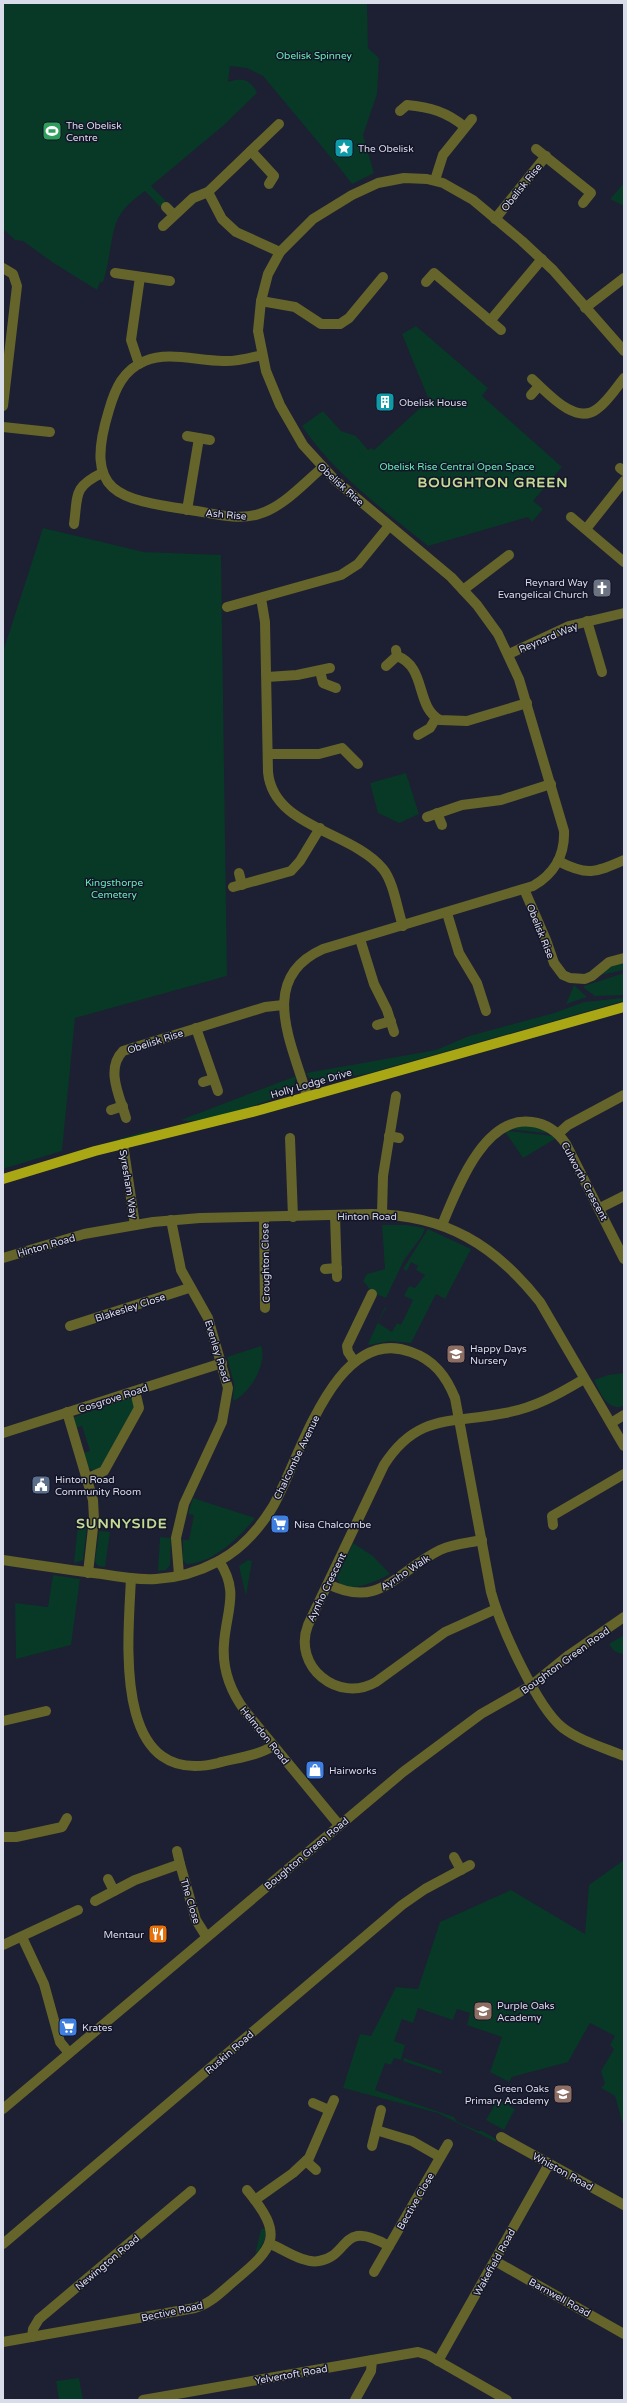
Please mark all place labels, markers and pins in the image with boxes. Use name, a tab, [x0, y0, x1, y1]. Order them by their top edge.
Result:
sports icon: The Obelisk Centre	[41, 120, 63, 142]
place label: The Obelisk Centre	[66, 120, 122, 144]
place icon: The Obelisk	[333, 137, 355, 159]
place label: The Obelisk	[358, 143, 414, 155]
building icon: Obelisk House	[374, 391, 396, 413]
place label: Obelisk House	[399, 397, 467, 409]
place label: Reynard Way Evangelical Church	[498, 577, 589, 601]
church icon: Reynard Way Evangelical Church	[591, 577, 613, 599]
school or university icon: Happy Days Nursery	[445, 1343, 467, 1365]
place label: Happy Days Nursery	[470, 1343, 527, 1367]
public building icon: Hinton Road Community Room	[30, 1474, 52, 1496]
place label: Hinton Road Community Room	[55, 1474, 141, 1498]
supermarket icon: Nisa Chalcombe	[269, 1513, 291, 1535]
place label: Nisa Chalcombe	[294, 1519, 371, 1531]
shop icon: Hairworks	[304, 1759, 326, 1781]
place label: Hairworks	[329, 1765, 377, 1777]
restaurant icon: Mentaur	[147, 1923, 169, 1945]
place label: Mentaur	[104, 1929, 144, 1941]
school or university icon: Purple Oaks Academy	[472, 2000, 494, 2022]
place label: Purple Oaks Academy	[497, 2000, 555, 2024]
supermarket icon: Krates	[57, 2016, 79, 2038]
place label: Krates	[82, 2022, 112, 2034]
place label: Green Oaks Primary Academy	[465, 2083, 550, 2107]
school or university icon: Green Oaks Primary Academy	[552, 2083, 574, 2105]

